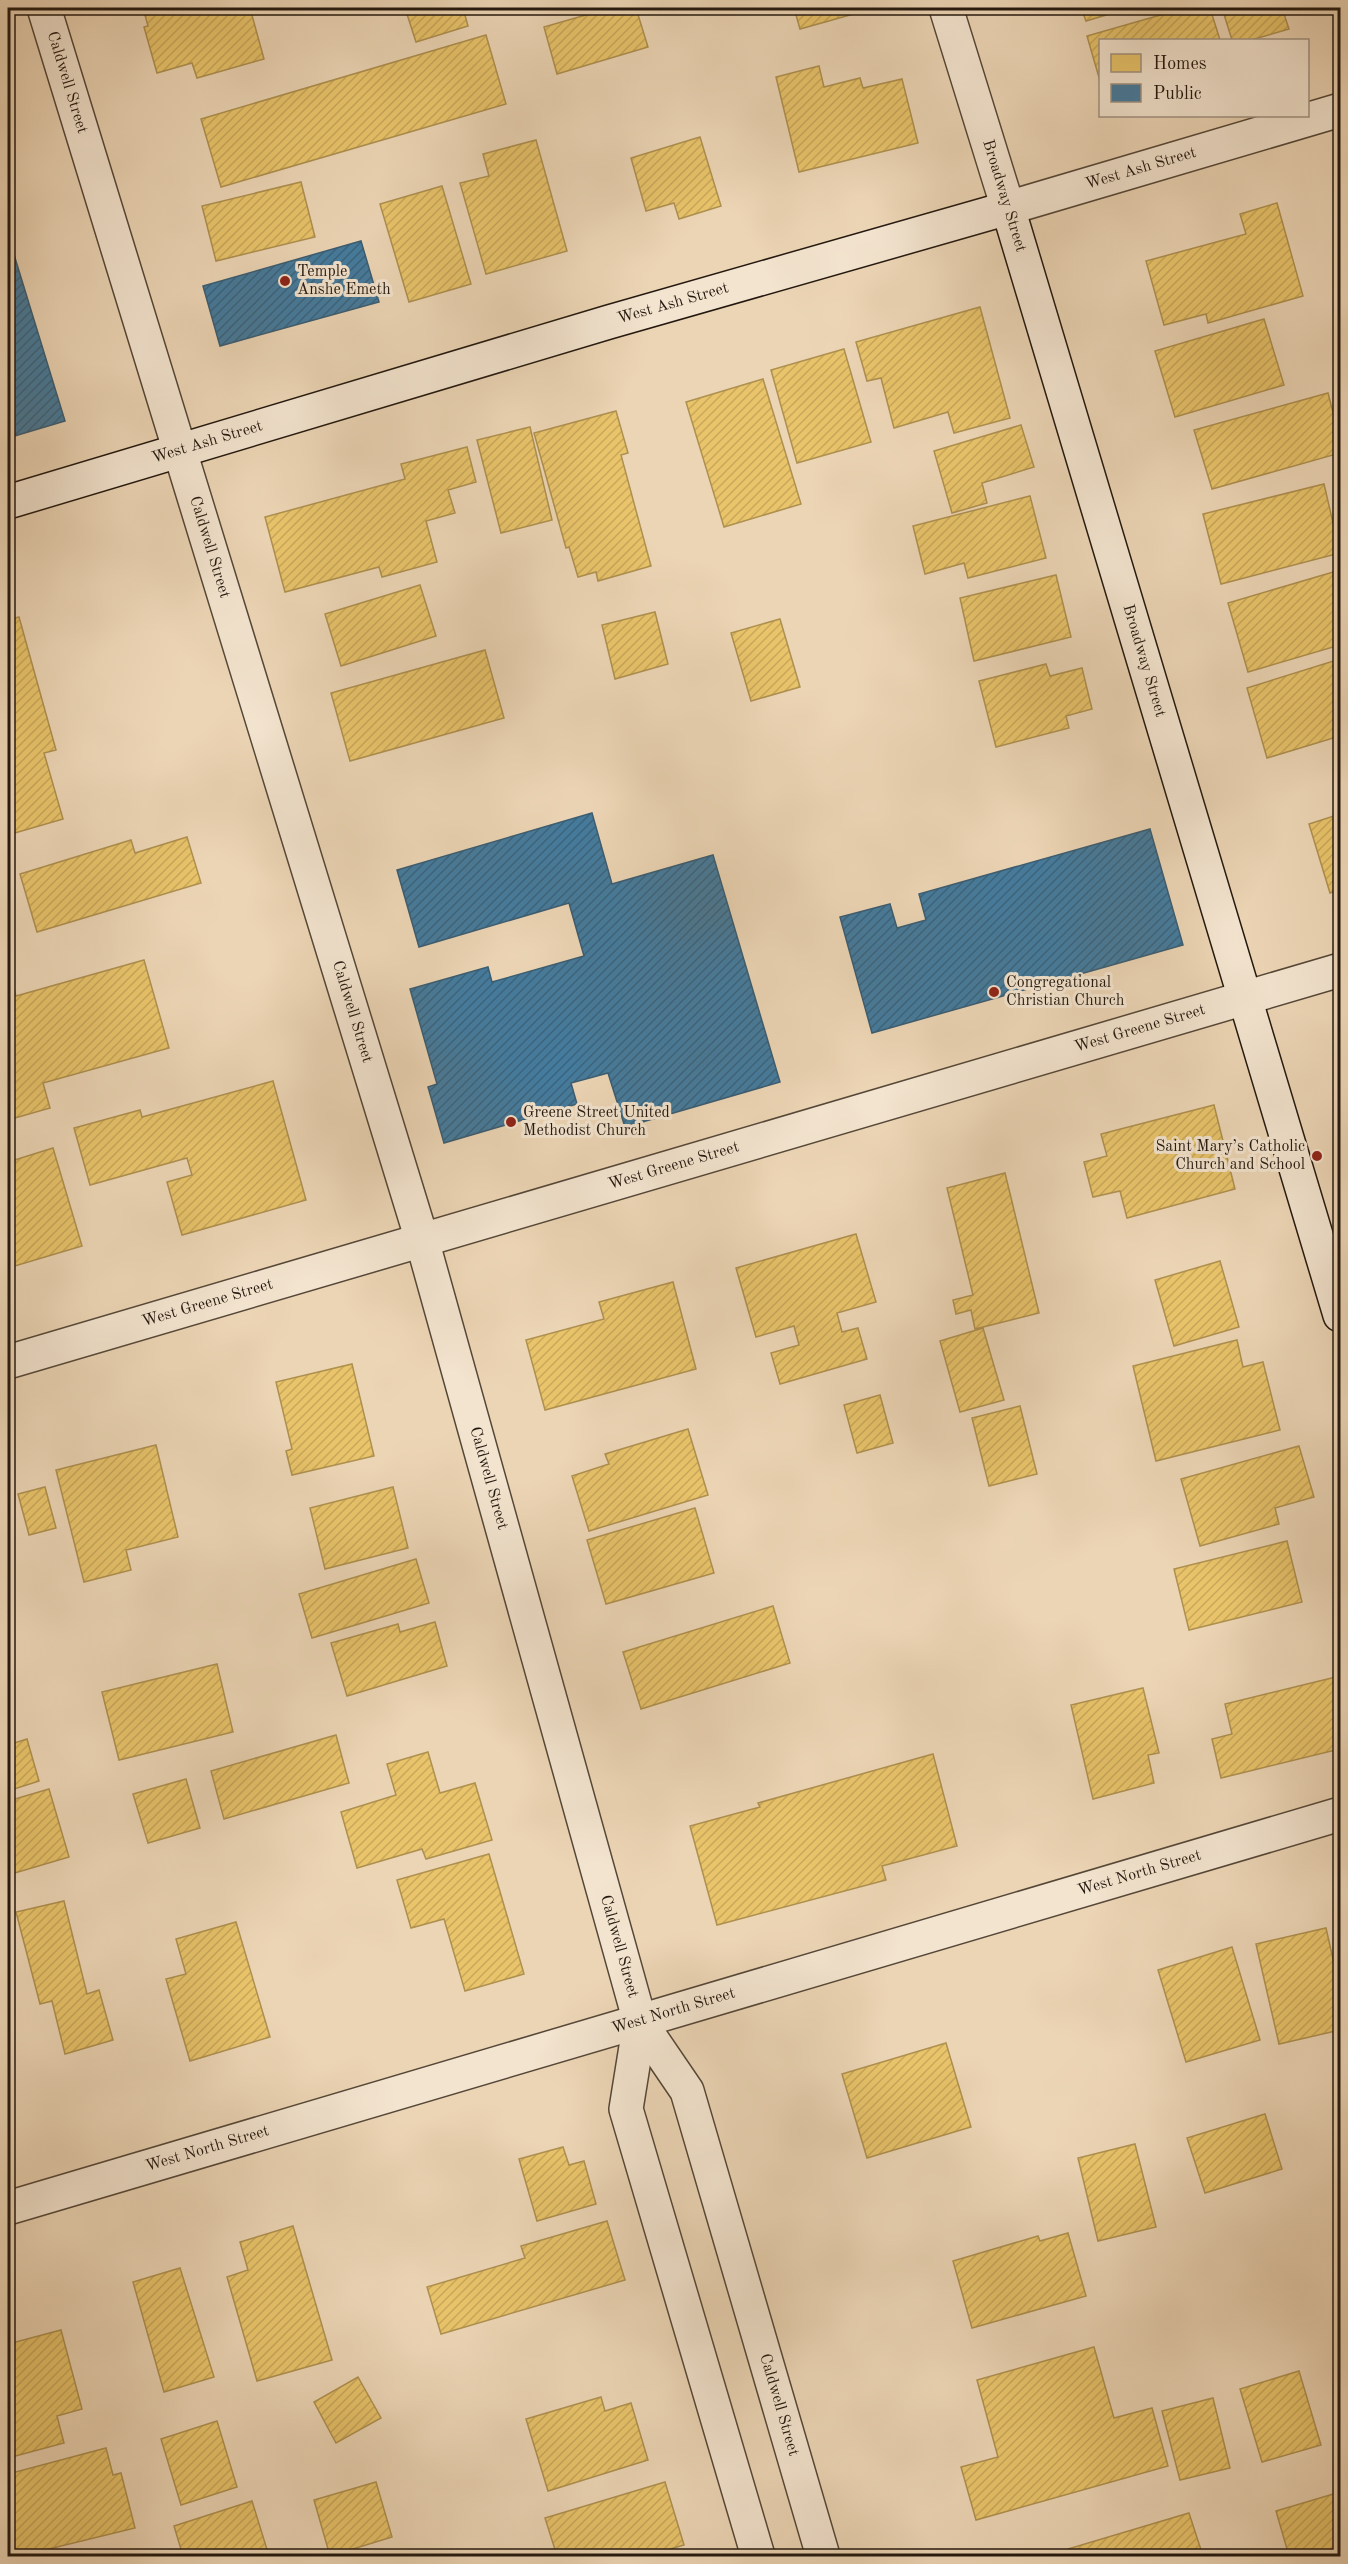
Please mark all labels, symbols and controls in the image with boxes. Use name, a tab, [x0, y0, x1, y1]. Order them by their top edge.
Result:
street label: Caldwell Street	[44, 30, 90, 136]
legend	[1099, 39, 1309, 117]
text: Homes	[1153, 55, 1207, 73]
text: Public	[1153, 85, 1202, 103]
street label: Broadway Street	[979, 138, 1029, 255]
street label: West Ash Street	[1084, 145, 1199, 193]
place label: Temple Anshe Emeth	[297, 264, 391, 298]
marker: Temple Anshe Emeth	[278, 274, 292, 288]
street label: West Ash Street	[616, 280, 731, 327]
street label: West Ash Street	[150, 418, 265, 466]
street label: Caldwell Street	[186, 494, 233, 601]
street label: Broadway Street	[1119, 603, 1168, 719]
street label: Caldwell Street	[329, 959, 375, 1065]
place label: Congregational Christian Church	[1006, 975, 1125, 1009]
marker: Congregational Christian Church	[987, 985, 1001, 999]
street label: West Greene Street	[1073, 1002, 1208, 1056]
place label: Greene Street United Methodist Church	[523, 1105, 670, 1139]
marker: Greene Street United Methodist Church	[504, 1115, 518, 1129]
street label: West Greene Street	[606, 1139, 742, 1193]
place label: Saint Mary’s Catholic Church and School	[1155, 1139, 1305, 1173]
marker: Saint Mary’s Catholic Church and School	[1310, 1149, 1324, 1163]
street label: West Greene Street	[140, 1276, 275, 1330]
street label: Caldwell Street	[466, 1425, 510, 1532]
street label: West North Street	[1076, 1847, 1204, 1899]
street label: Caldwell Street	[597, 1893, 641, 2000]
street label: West North Street	[610, 1985, 738, 2037]
street label: West North Street	[144, 2123, 272, 2175]
street label: Caldwell Street	[756, 2352, 801, 2458]

